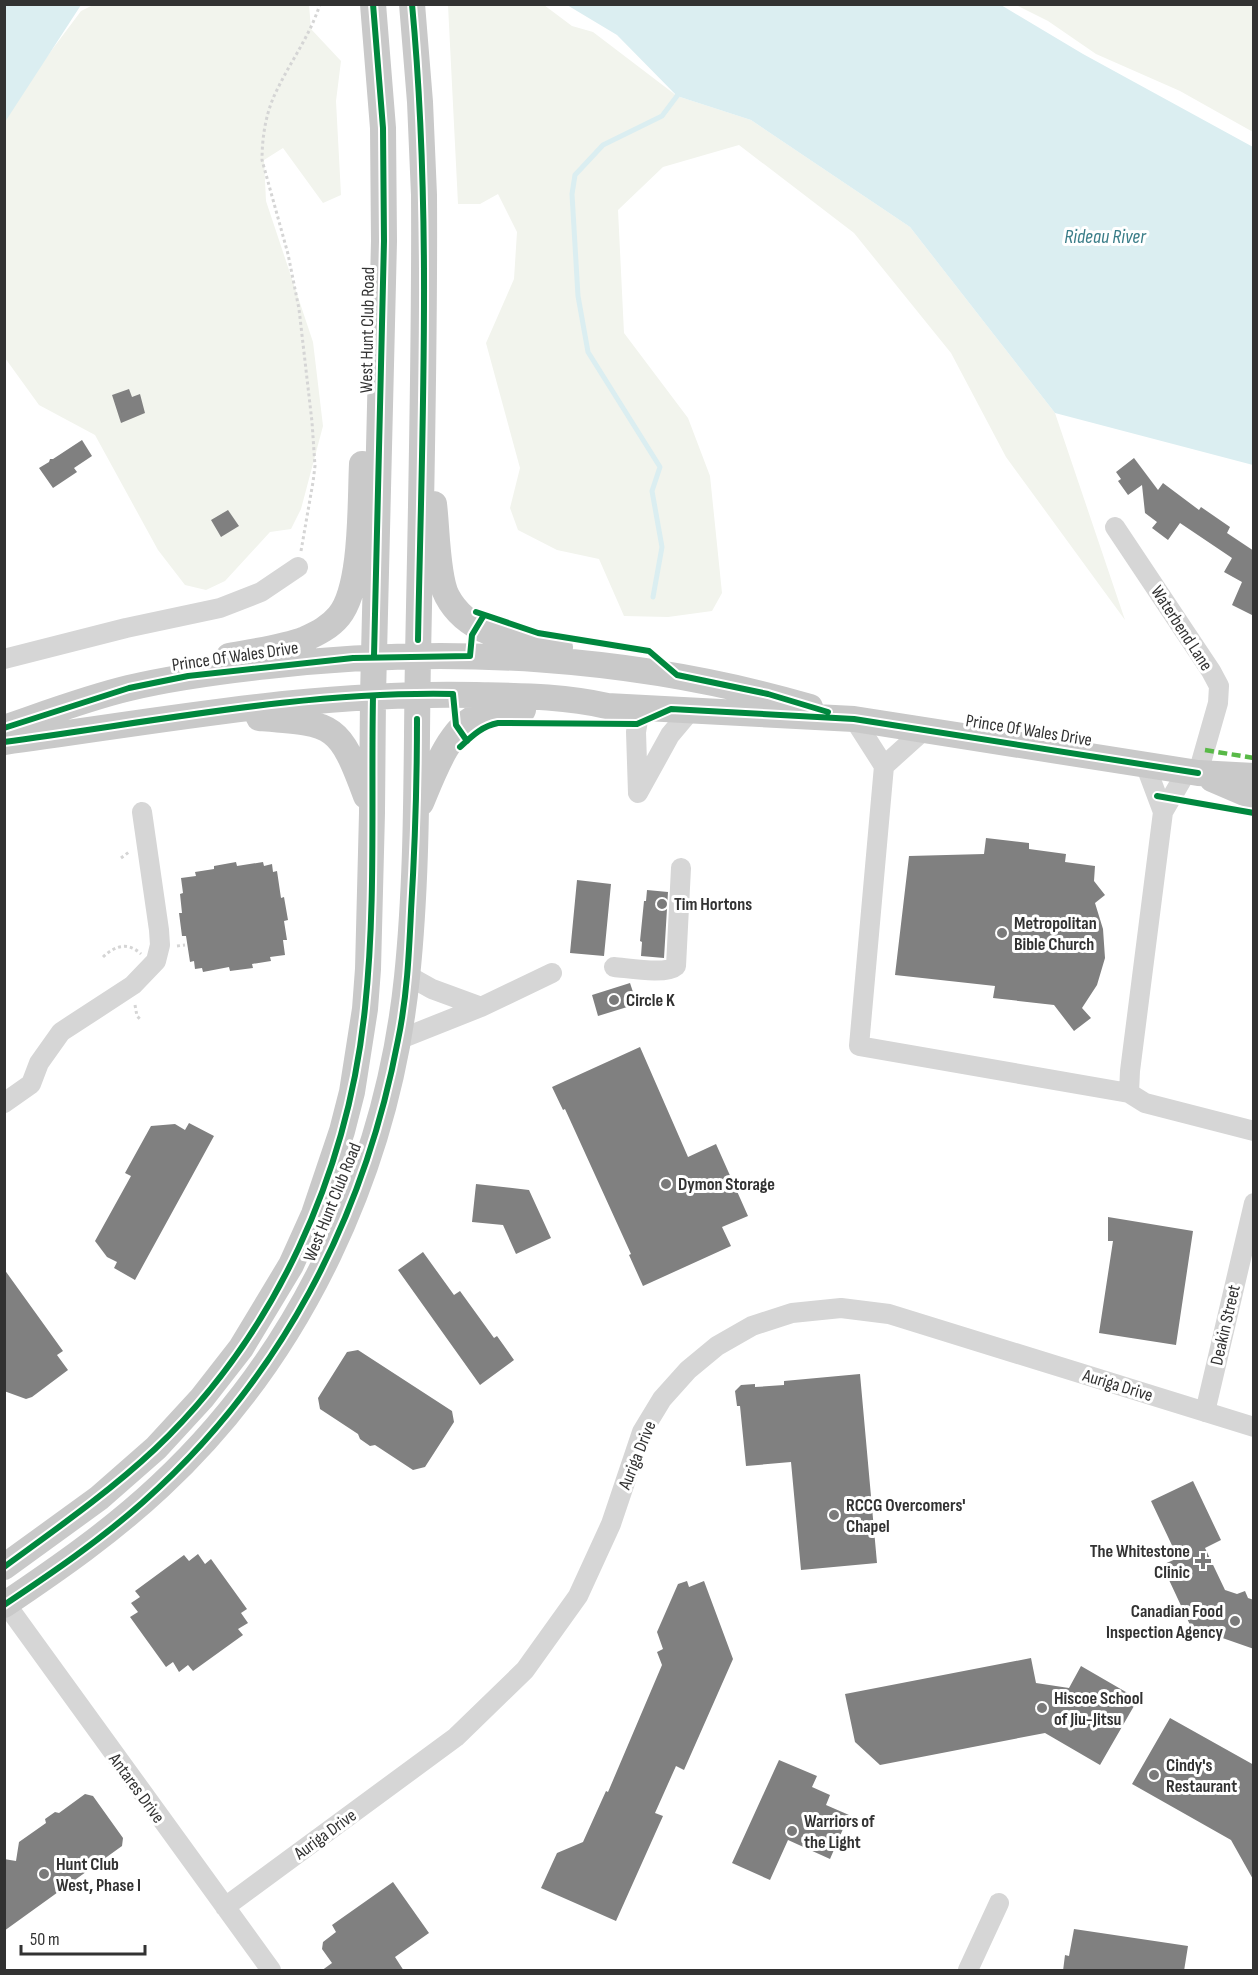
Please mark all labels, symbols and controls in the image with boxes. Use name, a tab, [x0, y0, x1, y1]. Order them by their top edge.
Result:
water label: Rideau River	[1064, 225, 1147, 249]
street label: West Hunt Club Road	[356, 267, 379, 393]
street label: Waterbend Lane	[1146, 582, 1217, 675]
street label: Prince Of Wales Drive	[170, 637, 300, 676]
street label: Prince Of Wales Drive	[964, 710, 1094, 751]
place label: Tim Hortons	[674, 894, 752, 915]
marker: Tim Hortons	[655, 897, 669, 911]
place label: Metropolitan Bible Church	[1014, 913, 1097, 955]
marker: Metropolitan Bible Church	[995, 926, 1009, 940]
place label: Circle K	[626, 990, 675, 1011]
marker: Circle K	[607, 993, 621, 1007]
street label: West Hunt Club Road	[299, 1140, 366, 1265]
place label: Dymon Storage	[678, 1174, 775, 1195]
marker: Dymon Storage	[659, 1177, 673, 1191]
street label: Deakin Street	[1206, 1282, 1245, 1367]
street label: Auriga Drive	[1079, 1365, 1155, 1406]
street label: Auriga Drive	[614, 1418, 661, 1493]
place label: RCCG Overcomers' Chapel	[846, 1495, 966, 1537]
marker: RCCG Overcomers' Chapel	[827, 1508, 841, 1522]
place label: The Whitestone Clinic	[1090, 1541, 1190, 1583]
marker: The Whitestone Clinic	[1194, 1552, 1212, 1570]
place label: Canadian Food Inspection Agency	[1106, 1601, 1224, 1643]
marker: Canadian Food Inspection Agency	[1228, 1614, 1242, 1628]
place label: Hiscoe School of Jiu-Jitsu	[1054, 1688, 1143, 1730]
marker: Hiscoe School of Jiu-Jitsu	[1035, 1701, 1049, 1715]
street label: Antares Drive	[104, 1749, 169, 1827]
place label: Cindy's Restaurant	[1166, 1755, 1237, 1797]
marker: Cindy's Restaurant	[1147, 1768, 1161, 1782]
street label: Auriga Drive	[289, 1805, 361, 1865]
place label: Warriors of the Light	[804, 1811, 875, 1853]
marker: Warriors of the Light	[785, 1824, 799, 1838]
place label: Hunt Club West, Phase I	[56, 1854, 141, 1896]
marker: Hunt Club West, Phase I	[37, 1867, 51, 1881]
scale bar	[21, 1918, 146, 1956]
text: 50 m	[30, 1929, 60, 1950]

